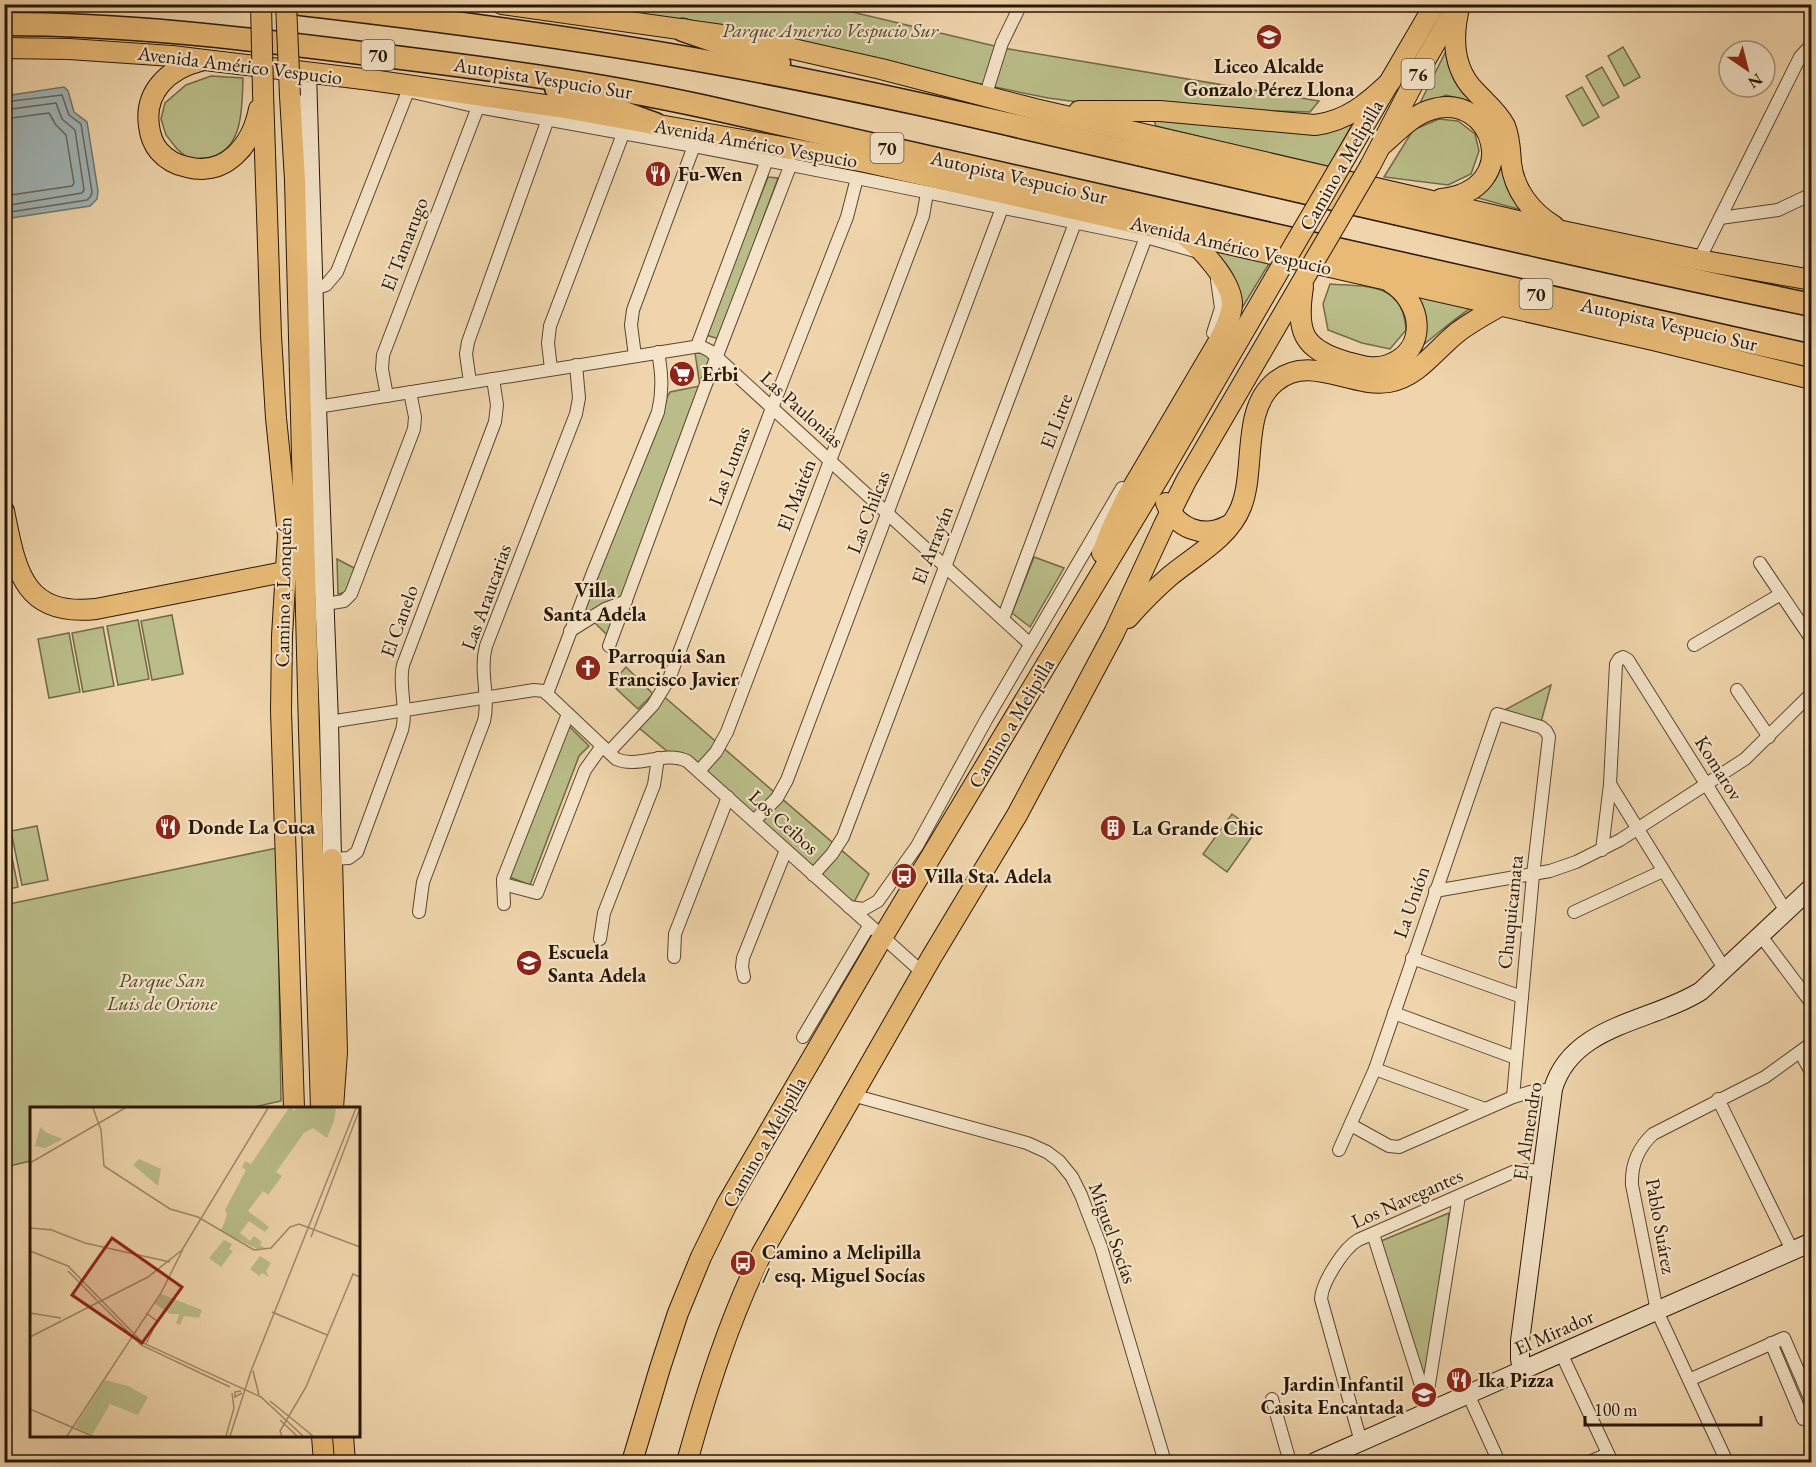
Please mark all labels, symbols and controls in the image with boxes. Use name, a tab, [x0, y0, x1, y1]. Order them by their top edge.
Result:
park label: Parque Americo Vespucio Sur	[722, 17, 939, 44]
school or university icon: Liceo Alcalde Gonzalo Pérez Llona	[1254, 22, 1284, 52]
street label: Avenida Américo Vespucio	[135, 39, 344, 90]
north arrow	[1717, 39, 1777, 99]
road number: 70	[362, 40, 394, 70]
street label: Autopista Vespucio Sur	[451, 51, 635, 105]
place label: Liceo Alcalde Gonzalo Pérez Llona	[1184, 53, 1354, 102]
road number: 76	[1402, 59, 1434, 89]
text: N	[1744, 69, 1767, 93]
street label: Camino a Melipilla	[1293, 95, 1389, 235]
street label: Avenida Américo Vespucio	[651, 112, 860, 174]
road number: 70	[870, 133, 904, 163]
street label: Autopista Vespucio Sur	[927, 144, 1110, 210]
restaurant icon: Fu-Wen	[643, 159, 673, 189]
place label: Fu-Wen	[678, 161, 743, 187]
street label: El Tamarugo	[374, 193, 434, 295]
street label: Avenida Américo Vespucio	[1127, 209, 1334, 281]
road number: 70	[1520, 279, 1552, 309]
street label: Autopista Vespucio Sur	[1577, 291, 1760, 357]
supermarket icon: Erbi	[667, 359, 697, 389]
place label: Erbi	[702, 361, 739, 387]
street label: Las Paulonias	[755, 365, 849, 453]
street label: El Litre	[1034, 389, 1078, 452]
street label: Las Lumas	[702, 423, 756, 509]
street label: El Maitén	[770, 455, 822, 535]
street label: Las Chilcas	[840, 467, 896, 557]
street label: El Arrayán	[905, 502, 959, 588]
street label: Camino a Lonquén	[269, 516, 297, 667]
street label: Las Araucarias	[455, 540, 517, 654]
district label: Villa Santa Adela	[543, 576, 647, 627]
street label: El Canelo	[374, 581, 424, 661]
place label: Parroquia San Francisco Javier	[608, 643, 740, 692]
church icon: Parroquia San Francisco Javier	[573, 653, 603, 683]
street label: Camino a Melipilla	[962, 653, 1060, 793]
street label: Komarov	[1689, 731, 1749, 806]
street label: Los Ceibos	[743, 784, 825, 860]
restaurant icon: Donde La Cuca	[153, 812, 183, 842]
building icon: La Grande Chic	[1098, 813, 1128, 843]
place label: Donde La Cuca	[188, 814, 316, 840]
place label: La Grande Chic	[1132, 815, 1263, 841]
street label: Chuquicamata	[1491, 854, 1529, 970]
bus stop icon: Villa Sta. Adela	[889, 861, 919, 891]
street label: La Unión	[1387, 862, 1436, 941]
place label: Villa Sta. Adela	[924, 863, 1052, 889]
place label: Escuela Santa Adela	[548, 939, 646, 988]
school or university icon: Escuela Santa Adela	[514, 948, 544, 978]
park label: Parque San Luis de Orione	[106, 967, 217, 1016]
street label: Camino a Melipilla	[716, 1072, 812, 1212]
street label: El Almendro	[1506, 1080, 1548, 1182]
inset map	[30, 1107, 360, 1437]
street label: Los Navegantes	[1347, 1162, 1467, 1234]
street label: Pablo Suárez	[1640, 1176, 1682, 1276]
street label: Miguel Socías	[1083, 1179, 1143, 1287]
place label: Camino a Melipilla / esq. Miguel Socías	[762, 1239, 925, 1288]
bus stop icon: Camino a Melipilla / esq. Miguel Socías	[728, 1248, 758, 1278]
street label: El Mirador	[1510, 1303, 1598, 1361]
restaurant icon: Ika Pizza	[1444, 1365, 1474, 1395]
place label: Ika Pizza	[1478, 1367, 1554, 1393]
place label: Jardin Infantil Casita Encantada	[1261, 1371, 1404, 1420]
school or university icon: Jardin Infantil Casita Encantada	[1409, 1380, 1439, 1410]
scale bar	[1585, 1389, 1760, 1427]
text: 100 m	[1594, 1398, 1638, 1421]

